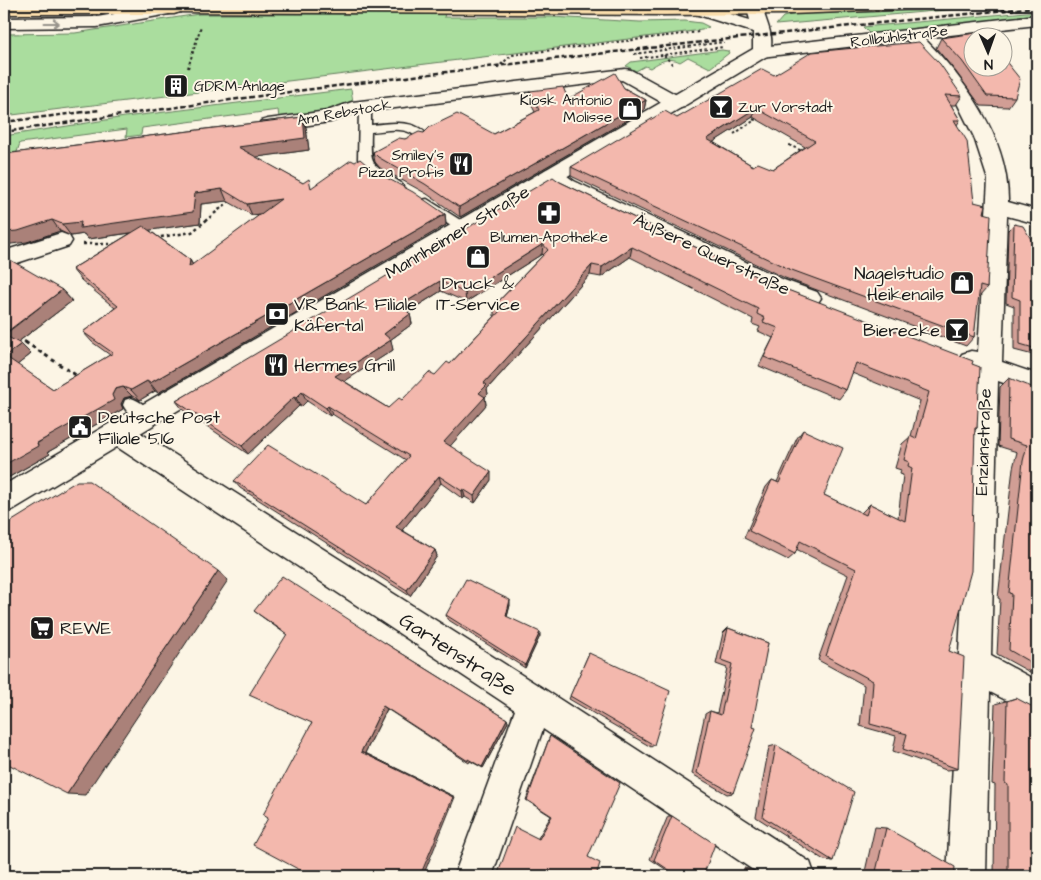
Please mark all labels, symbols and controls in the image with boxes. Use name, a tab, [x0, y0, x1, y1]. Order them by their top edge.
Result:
one-way arrow	[44, 18, 60, 28]
street label: Rollbühlstraße	[849, 20, 949, 53]
north arrow	[964, 28, 1014, 78]
text: N	[983, 54, 993, 74]
building icon: GDRM-Anlage	[163, 73, 189, 99]
place label: GDRM-Anlage	[194, 76, 285, 98]
place label: Kiosk Antonio Molisse	[520, 90, 613, 128]
street label: Am Rebstock	[295, 94, 393, 131]
bar icon: Zur Vorstadt	[708, 94, 734, 120]
shop icon: Kiosk Antonio Molisse	[617, 96, 643, 122]
place label: Zur Vorstadt	[738, 97, 833, 118]
place label: Smiley's Pizza Profis	[359, 145, 444, 183]
restaurant icon: Smiley's Pizza Profis	[448, 151, 474, 177]
street label: Mannheimer Straße	[380, 179, 535, 286]
pharmacy icon: Blumen-Apotheke	[536, 200, 562, 226]
street label: Äußere Querstraße	[630, 207, 794, 302]
place label: Blumen-Apotheke	[490, 227, 608, 248]
shop icon: Druck & IT-Service	[465, 244, 491, 270]
place label: Nagelstudio Heikenails	[854, 261, 944, 307]
shop icon: Nagelstudio Heikenails	[949, 270, 975, 296]
place label: Druck & IT-Service	[436, 271, 520, 317]
place label: VR Bank Filiale Käfertal	[294, 292, 417, 338]
bank icon: VR Bank Filiale Käfertal	[264, 301, 290, 327]
bar icon: Bierecke	[944, 317, 970, 343]
place label: Bierecke	[863, 318, 940, 343]
restaurant icon: Hermes Grill	[263, 352, 289, 378]
place label: Hermes Grill	[294, 353, 396, 378]
street label: Enzianstraße	[969, 388, 998, 496]
place label: Deutsche Post Filiale 516	[98, 405, 221, 451]
public building icon: Deutsche Post Filiale 516	[67, 414, 93, 440]
street label: Gartenstraße	[393, 606, 522, 703]
supermarket icon: REWE	[29, 615, 55, 641]
place label: REWE	[60, 616, 111, 641]

